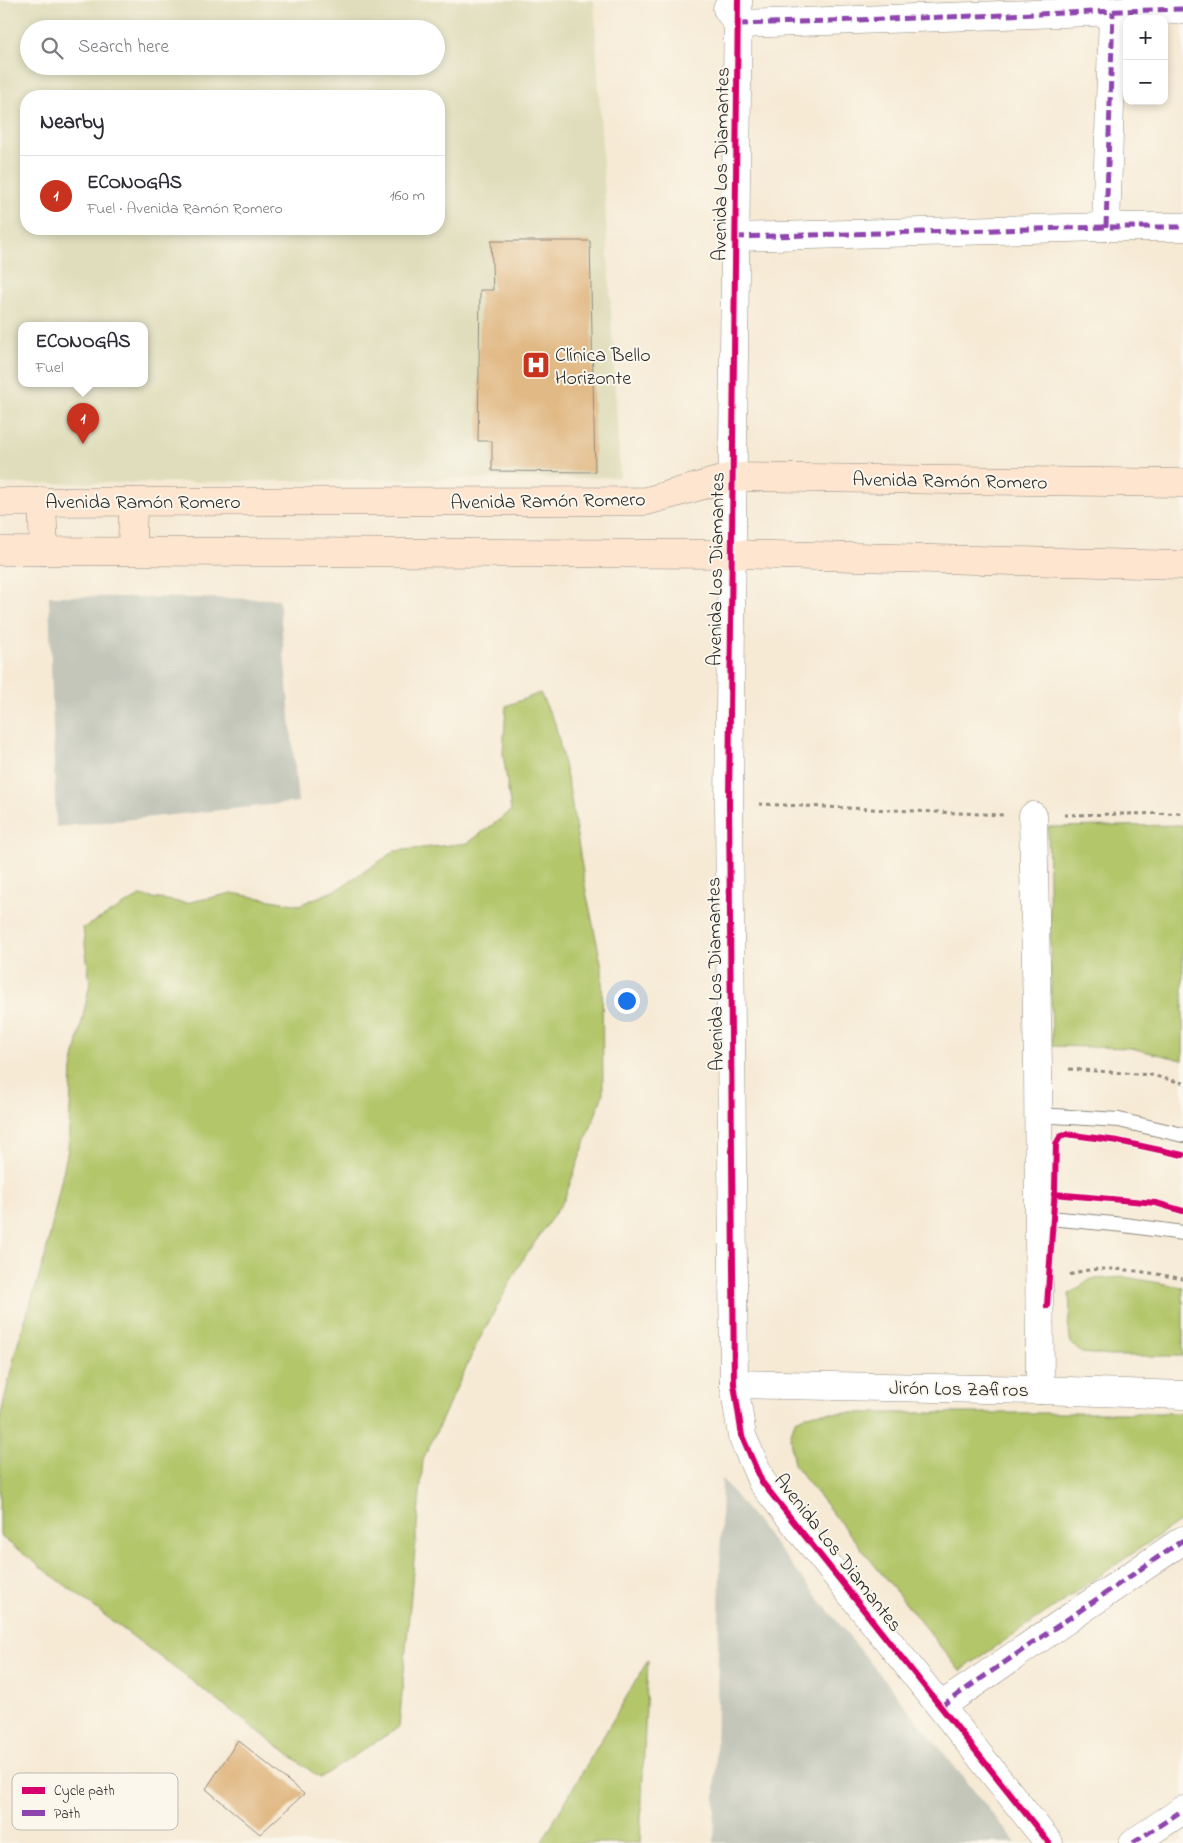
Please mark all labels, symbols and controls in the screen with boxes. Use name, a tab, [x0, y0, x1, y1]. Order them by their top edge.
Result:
map controls	[1123, 15, 1168, 105]
button: +	[1123, 15, 1168, 60]
search box	[20, 20, 445, 75]
icon: search	[38, 34, 66, 62]
text: Search here	[78, 34, 169, 61]
button: −	[1123, 60, 1168, 105]
street label: Avenida Los Diamantes	[706, 67, 739, 261]
text: Nearby	[40, 108, 104, 138]
text: ECONOGAS	[87, 170, 182, 197]
text: 1	[53, 184, 59, 208]
text: 160 m	[390, 184, 425, 208]
text: Fuel · Avenida Ramón Romero	[87, 197, 283, 221]
popup	[18, 322, 148, 387]
text: ECONOGAS	[36, 329, 130, 356]
place label: Clínica Bello Horizonte	[555, 342, 651, 394]
hospital icon: Clínica Bello Horizonte	[521, 350, 551, 380]
text: Fuel	[36, 356, 64, 380]
pin: 1	[67, 403, 99, 444]
street label: Avenida Ramón Romero	[852, 466, 1048, 499]
street label: Avenida Los Diamantes	[701, 472, 734, 666]
street label: Avenida Ramón Romero	[450, 486, 646, 519]
street label: Avenida Ramón Romero	[45, 489, 241, 518]
street label: Avenida Los Diamantes	[700, 877, 733, 1071]
your location	[614, 988, 640, 1014]
street label: Jirón Los Zafiros	[889, 1375, 1029, 1406]
street label: Avenida Los Diamantes	[766, 1468, 908, 1639]
legend	[12, 1773, 178, 1830]
text: Cycle path	[54, 1781, 115, 1803]
text: Path	[54, 1804, 80, 1825]

